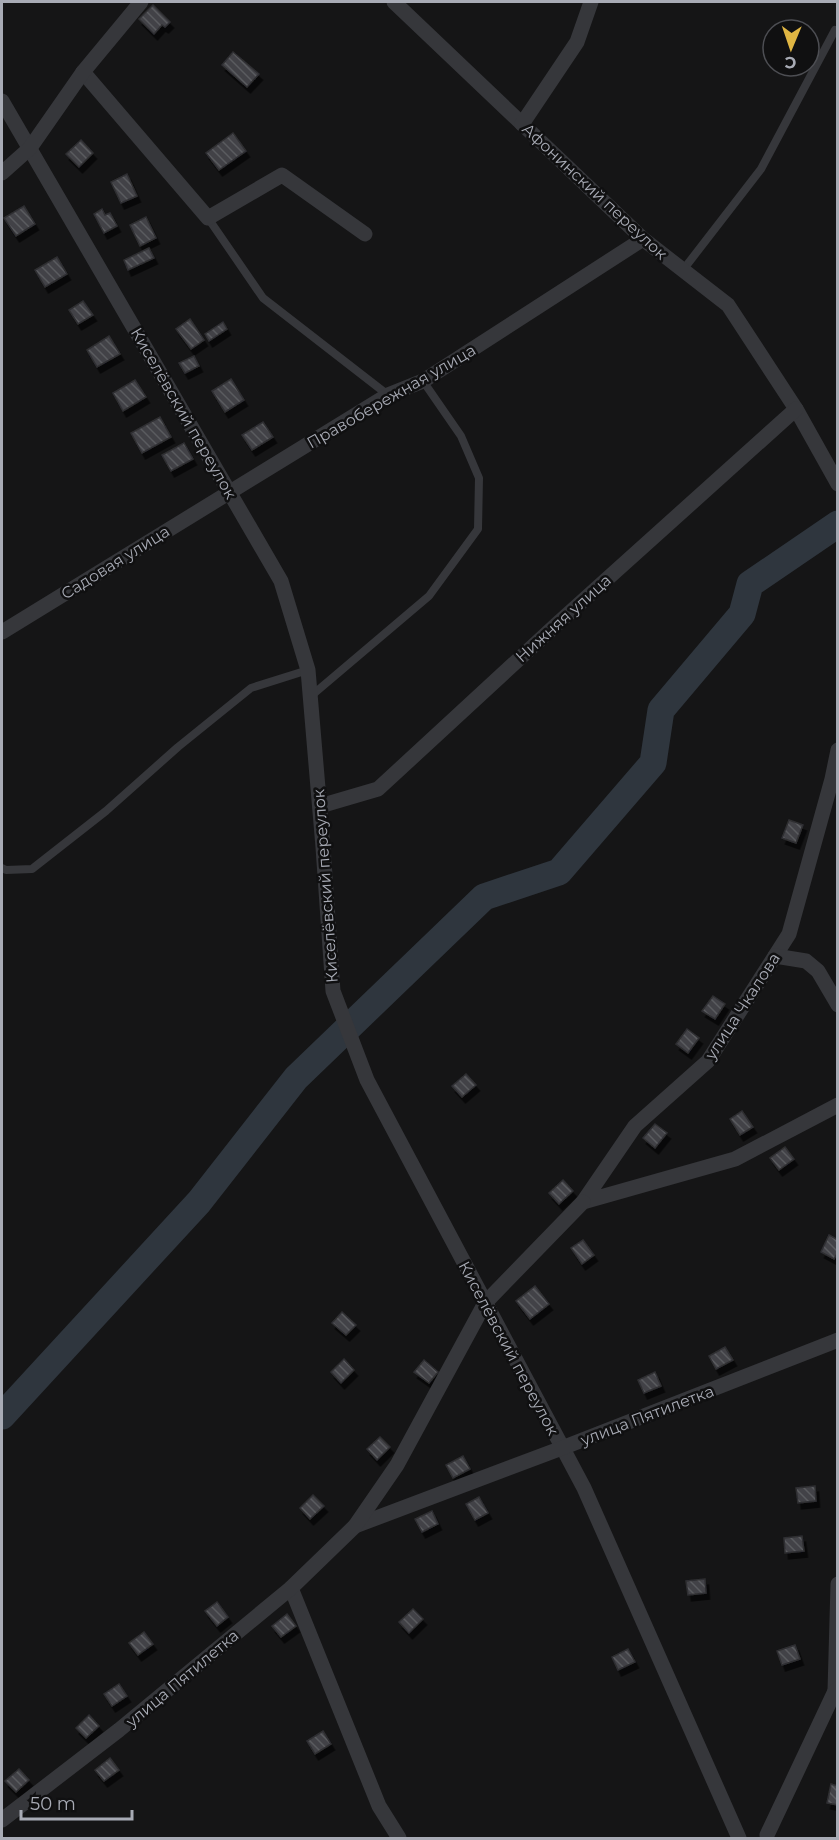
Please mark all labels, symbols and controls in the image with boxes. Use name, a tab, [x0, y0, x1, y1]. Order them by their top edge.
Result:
north arrow	[761, 18, 821, 78]
text: С	[784, 53, 797, 72]
street label: Афонинский переулок	[518, 119, 672, 264]
street label: Киселёвский переулок	[127, 324, 241, 503]
street label: Правобережная улица	[304, 340, 479, 453]
street label: Садовая улица	[58, 521, 173, 603]
street label: Нижняя улица	[512, 571, 615, 666]
street label: Киселёвский переулок	[309, 788, 342, 984]
street label: улица Чкалова	[700, 949, 784, 1064]
street label: Киселёвский переулок	[455, 1258, 563, 1439]
street label: улица Пятилетка	[577, 1381, 717, 1450]
street label: улица Пятилетка	[121, 1626, 243, 1732]
scale bar	[21, 1783, 132, 1821]
text: 50 m	[30, 1793, 76, 1815]

